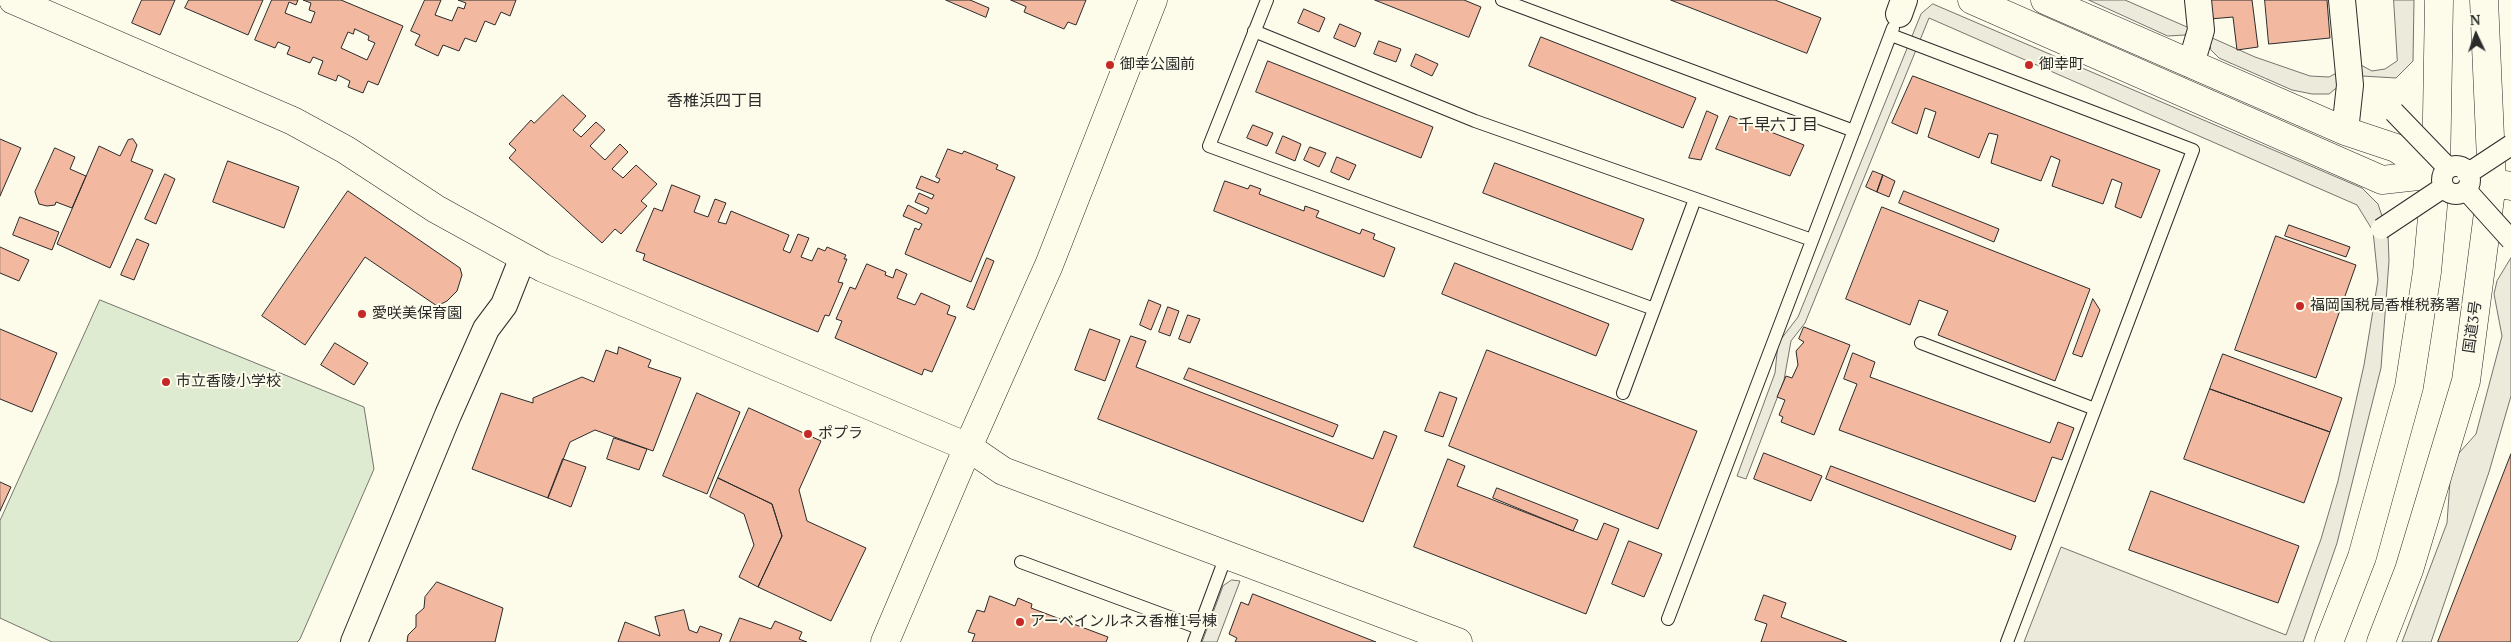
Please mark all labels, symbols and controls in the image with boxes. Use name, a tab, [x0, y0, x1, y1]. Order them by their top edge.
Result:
north arrow	[2451, 10, 2501, 60]
text: N	[2469, 10, 2481, 29]
place label: 御幸公園前	[1120, 56, 1195, 74]
place label: 御幸町	[2039, 56, 2084, 74]
marker: 御幸公園前	[1104, 59, 1116, 71]
marker: 御幸町	[2023, 59, 2035, 71]
district label: 香椎浜四丁目	[667, 91, 763, 111]
district label: 千早六丁目	[1738, 115, 1818, 135]
place label: 福岡国税局香椎税務署	[2310, 297, 2460, 315]
marker: 福岡国税局香椎税務署	[2294, 300, 2306, 312]
street label: 国道3号	[2460, 300, 2486, 354]
place label: 愛咲美保育園	[372, 305, 462, 323]
marker: 愛咲美保育園	[356, 308, 368, 320]
place label: 市立香陵小学校	[176, 373, 281, 391]
marker: 市立香陵小学校	[160, 376, 172, 388]
place label: ポプラ	[818, 425, 863, 443]
marker: ポプラ	[802, 428, 814, 440]
place label: アーベインルネス香椎1号棟	[1030, 613, 1217, 631]
marker: アーベインルネス香椎1号棟	[1014, 616, 1026, 628]

